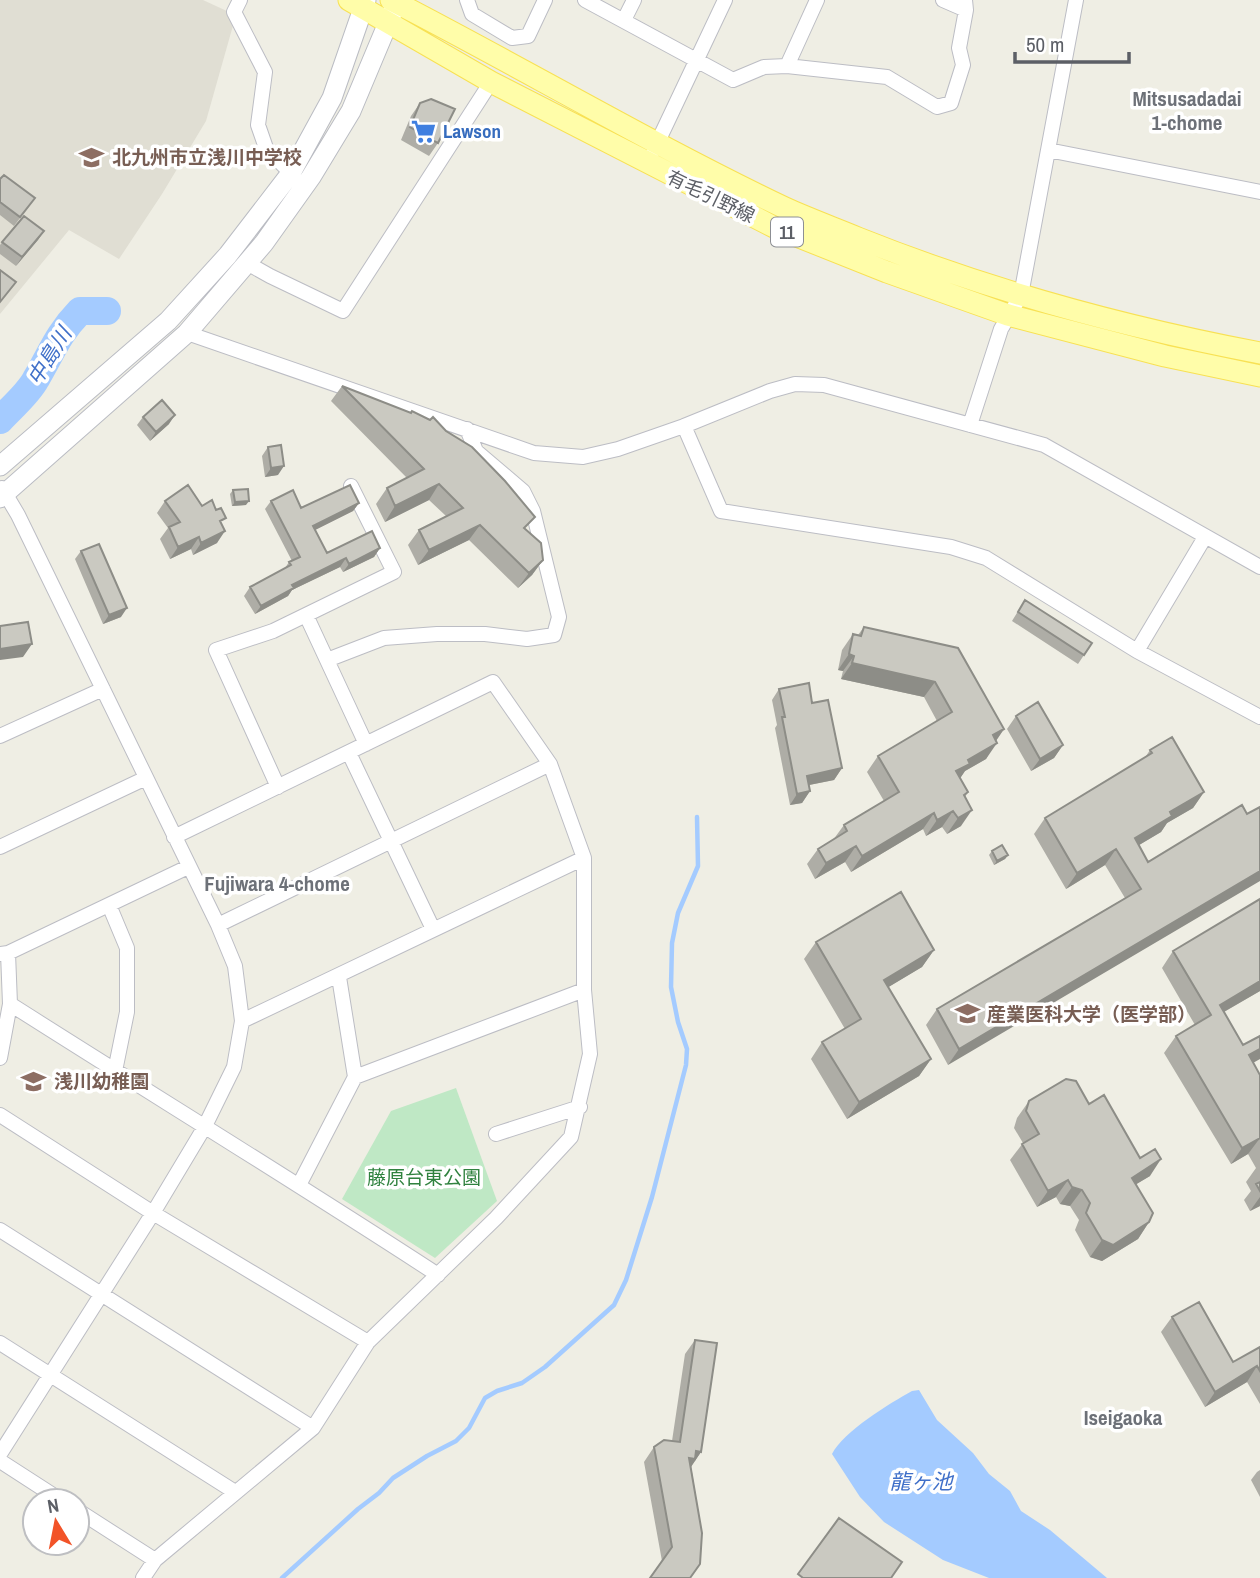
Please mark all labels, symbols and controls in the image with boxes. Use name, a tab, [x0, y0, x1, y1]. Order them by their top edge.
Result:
scale bar	[1015, 21, 1129, 65]
text: 50 m	[1026, 30, 1064, 59]
district label: Mitsusadadai 1-chome	[1132, 84, 1242, 137]
supermarket icon: Lawson	[409, 117, 437, 145]
place label: Lawson	[443, 118, 501, 144]
school or university icon: 北九州市立浅川中学校	[78, 143, 106, 171]
place label: 北九州市立浅川中学校	[112, 144, 302, 170]
street label: 有毛引野線	[663, 163, 759, 229]
road number: 11	[771, 218, 803, 246]
water label: 中島川	[20, 320, 79, 390]
district label: Fujiwara 4-chome	[204, 869, 350, 898]
school or university icon: 産業医科大学（医学部）	[953, 1000, 981, 1028]
place label: 産業医科大学（医学部）	[987, 1001, 1196, 1027]
school or university icon: 浅川幼稚園	[20, 1067, 48, 1095]
place label: 浅川幼稚園	[54, 1068, 149, 1094]
park label: 藤原台東公園	[367, 1164, 481, 1190]
district label: Iseigaoka	[1084, 1403, 1163, 1432]
water label: 龍ヶ池	[890, 1467, 954, 1496]
north arrow	[21, 1487, 91, 1557]
text: N	[45, 1491, 61, 1519]

